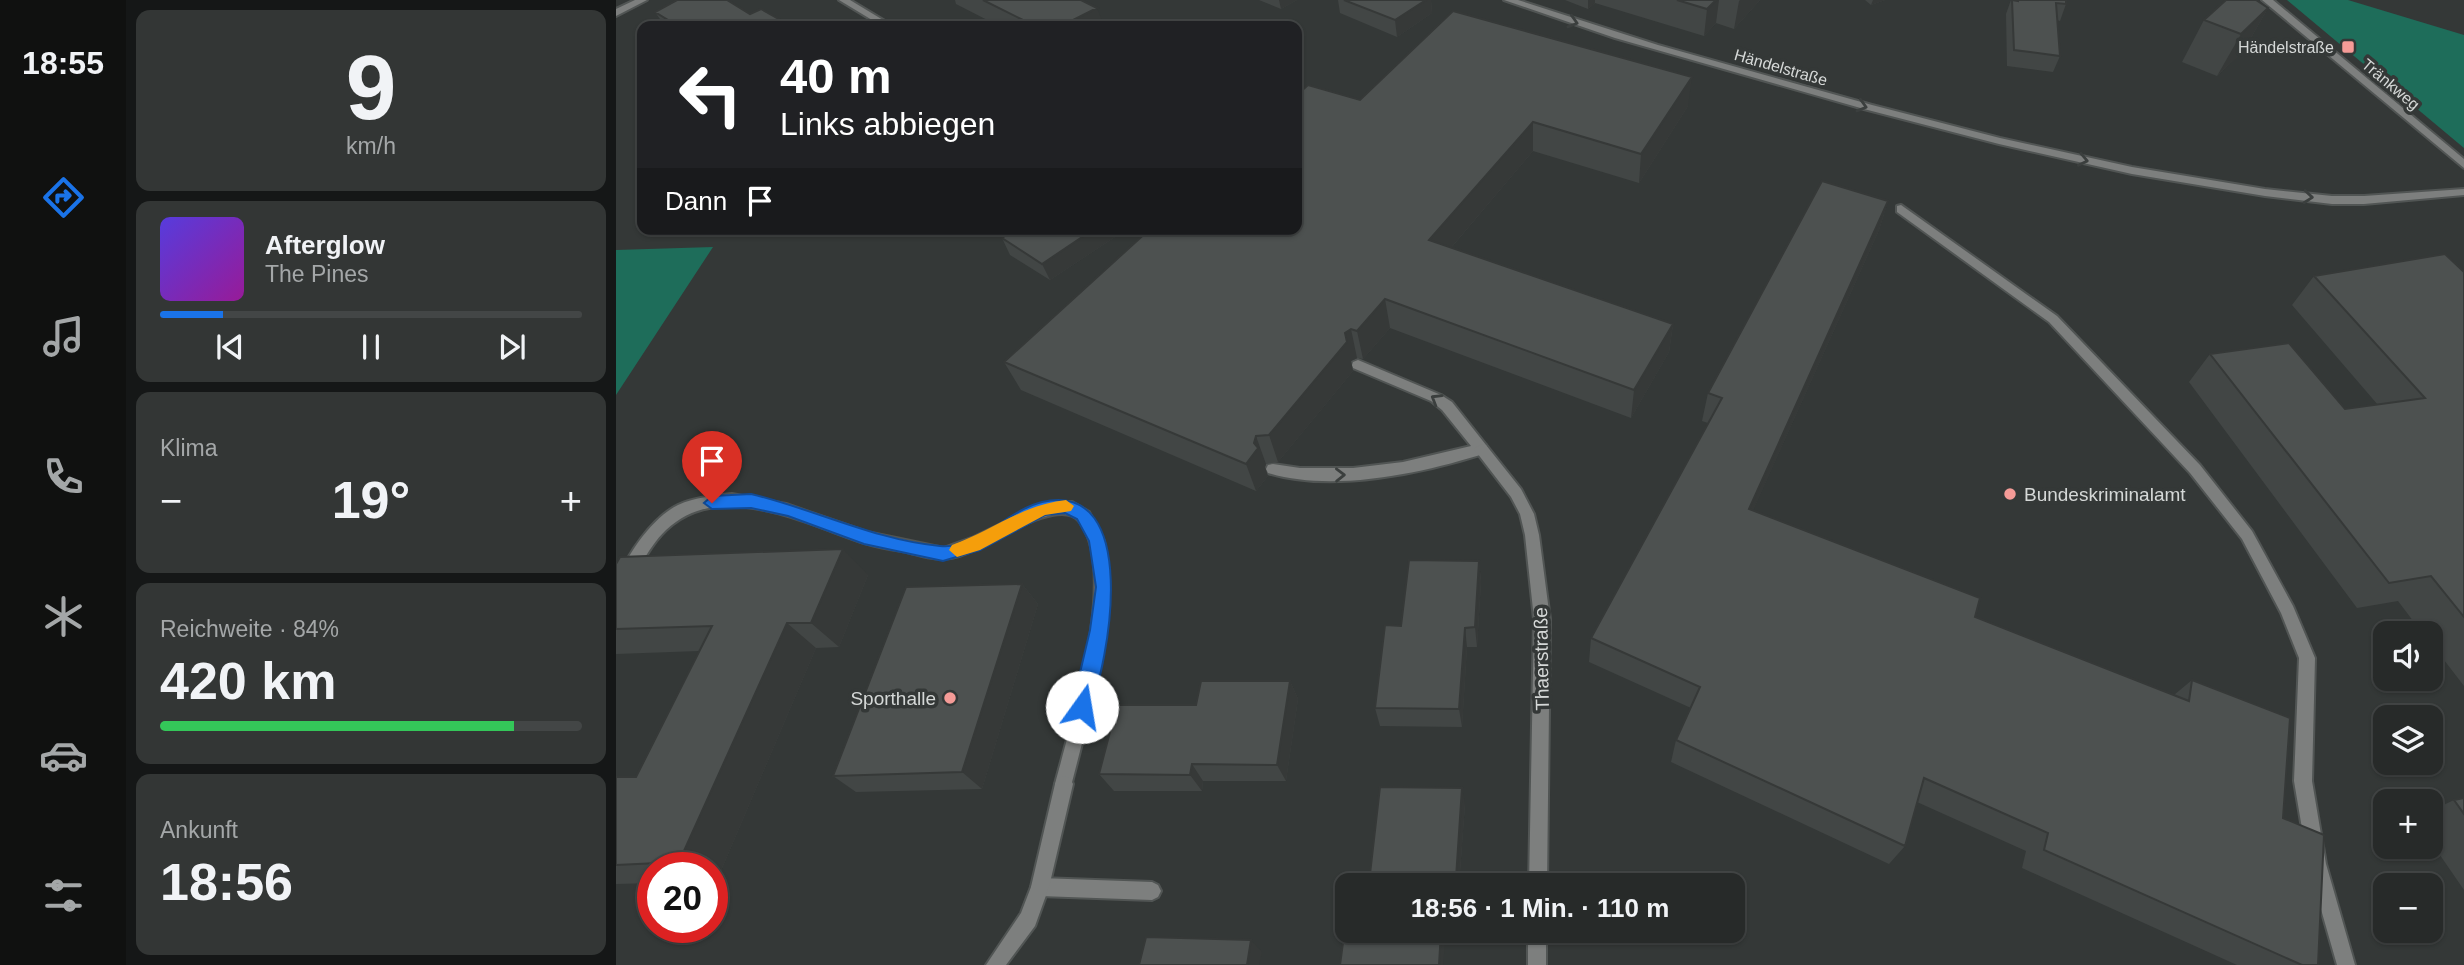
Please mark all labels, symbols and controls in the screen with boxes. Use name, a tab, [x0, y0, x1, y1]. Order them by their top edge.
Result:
one-way arrow	[1567, 14, 1579, 28]
text: 9	[346, 37, 396, 138]
place label: Händelstraße	[2238, 39, 2334, 56]
marker: Händelstraße	[2340, 39, 2356, 55]
text: 18:55	[22, 45, 104, 81]
street label: Händelstraße	[1732, 46, 1829, 89]
icon: left	[665, 49, 756, 140]
text: 40 m	[780, 49, 892, 103]
street label: Tränkweg	[2359, 55, 2423, 113]
one-way arrow	[1856, 97, 1868, 112]
text: Links abbiegen	[780, 106, 995, 142]
text: km/h	[346, 133, 396, 159]
one-way arrow	[2077, 151, 2089, 166]
icon: directions	[39, 173, 88, 222]
icon: arrive	[741, 182, 779, 220]
text: Dann	[665, 186, 727, 216]
one-way arrow	[2302, 189, 2313, 204]
text: Afterglow	[265, 230, 385, 260]
text: The Pines	[265, 261, 369, 287]
icon: music	[39, 312, 88, 361]
icon: previous	[211, 328, 249, 366]
icon: pause	[352, 328, 390, 366]
icon: next	[493, 328, 531, 366]
one-way arrow	[1430, 394, 1443, 407]
pin	[682, 431, 742, 503]
text: Klima	[160, 435, 218, 461]
icon: arrive	[693, 442, 731, 480]
icon: phone	[39, 452, 88, 501]
one-way arrow	[1335, 468, 1346, 483]
text: 19°	[332, 471, 410, 529]
text: −	[160, 480, 182, 522]
text: +	[560, 480, 582, 522]
place label: Bundeskriminalamt	[2024, 484, 2186, 505]
marker: Bundeskriminalamt	[2002, 486, 2018, 502]
icon: climate	[39, 592, 88, 641]
street label: Thaerstraße	[1530, 607, 1553, 711]
text: Reichweite · 84%	[160, 616, 339, 642]
map controls	[2373, 621, 2443, 943]
button: sound	[2373, 621, 2443, 691]
text: 420 km	[160, 652, 336, 710]
position arrow	[1045, 670, 1119, 744]
place label: Sporthalle	[850, 688, 936, 709]
marker: Sporthalle	[942, 690, 958, 706]
button: layers	[2373, 705, 2443, 775]
icon: car	[39, 731, 88, 780]
button: +	[2373, 789, 2443, 859]
text: Ankunft	[160, 817, 238, 843]
speed limit sign: 20	[637, 852, 728, 943]
text: 18:56	[160, 853, 293, 911]
icon: filters	[39, 871, 88, 920]
button: −	[2373, 873, 2443, 943]
text: 18:56 · 1 Min. · 110 m	[1411, 893, 1669, 923]

